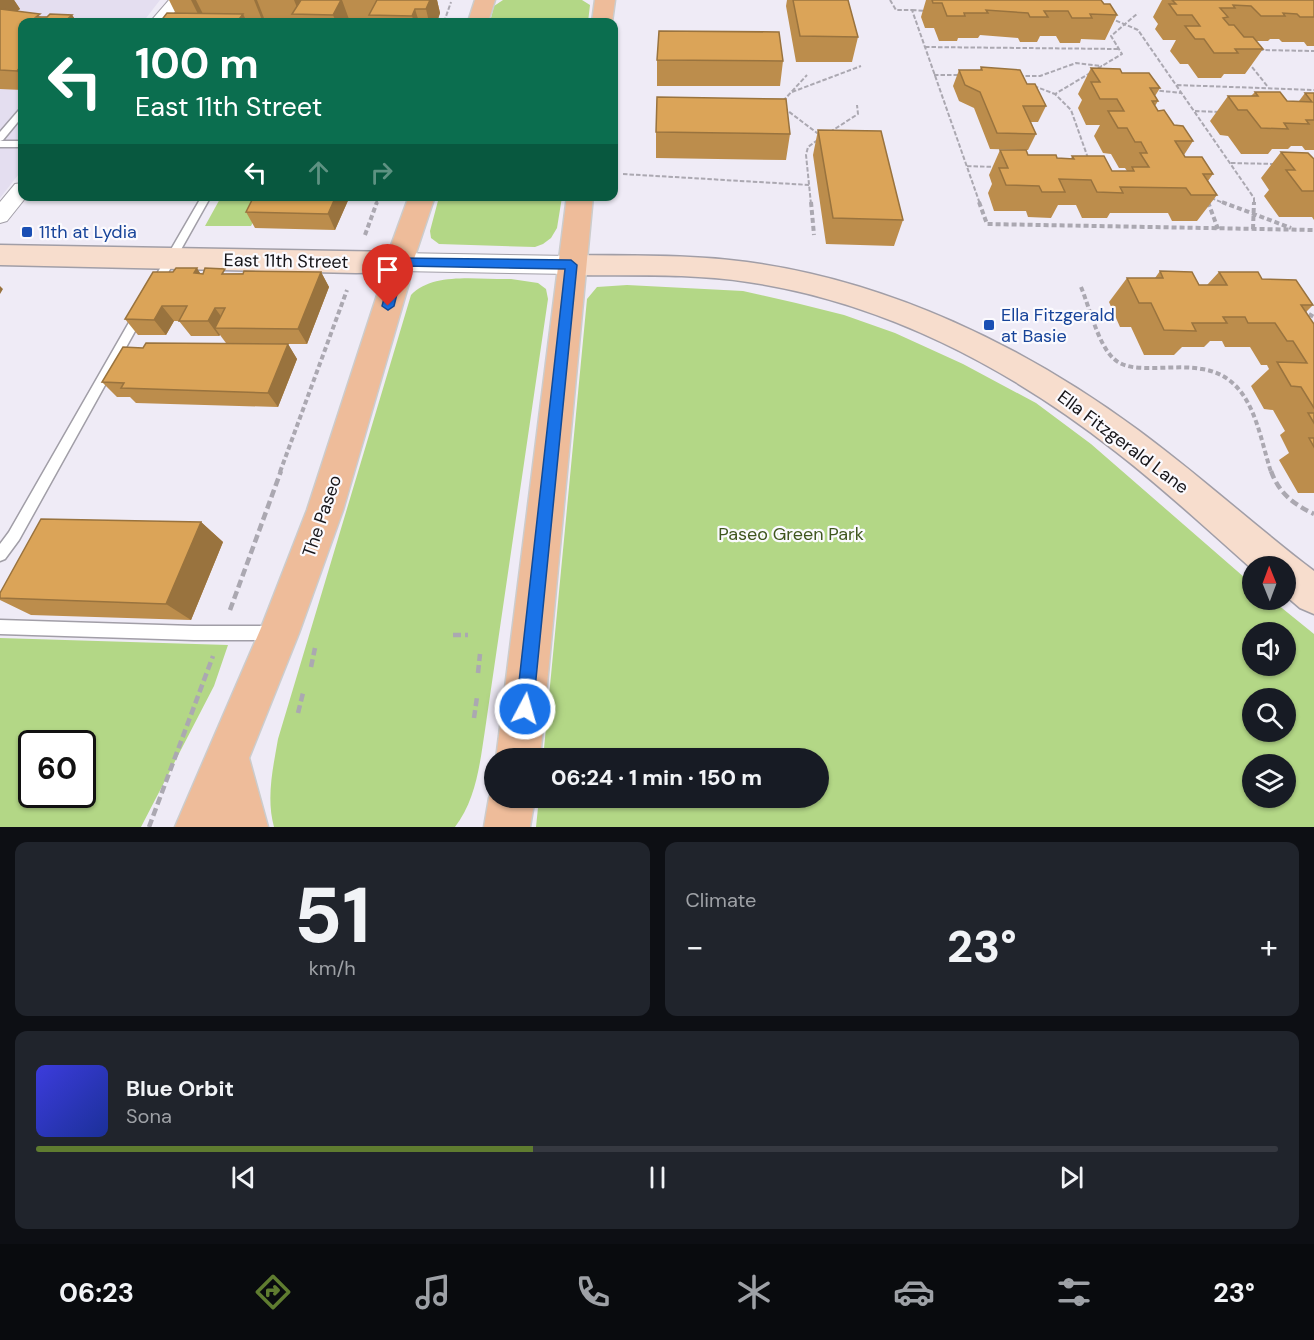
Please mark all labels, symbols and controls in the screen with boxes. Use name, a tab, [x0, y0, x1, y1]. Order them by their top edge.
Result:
text: 100 m	[135, 36, 259, 91]
icon: left	[36, 42, 114, 120]
text: East 11th Street	[135, 89, 322, 124]
icon: left	[239, 156, 272, 189]
icon: ahead	[302, 156, 335, 189]
icon: right	[365, 156, 398, 189]
place label: 11th at Lydia	[39, 220, 137, 244]
marker: 11th at Lydia	[20, 225, 34, 239]
pin	[362, 244, 413, 306]
street label: East 11th Street	[223, 248, 349, 274]
icon: arrive	[371, 253, 404, 286]
place label: Ella Fitzgerald at Basie	[1001, 303, 1115, 348]
marker: Ella Fitzgerald at Basie	[982, 318, 996, 332]
street label: Ella Fitzgerald Lane	[1053, 385, 1193, 499]
street label: The Paseo	[297, 472, 347, 560]
park label: Paseo Green Park	[718, 522, 864, 546]
north arrow	[1242, 556, 1296, 610]
map controls	[1242, 556, 1296, 808]
button: sound	[1242, 622, 1296, 676]
position arrow	[493, 677, 557, 741]
button: search	[1242, 688, 1296, 742]
speed limit sign: 60	[18, 730, 96, 808]
button: layers	[1242, 754, 1296, 808]
text: 06:24 · 1 min · 150 m	[551, 763, 762, 792]
text: 51	[294, 865, 371, 966]
text: Climate	[686, 887, 756, 913]
text: 23°	[947, 917, 1017, 976]
text: −	[686, 925, 704, 968]
text: +	[1260, 925, 1278, 968]
text: km/h	[309, 955, 356, 981]
text: Blue Orbit	[126, 1074, 234, 1103]
text: Sona	[126, 1103, 172, 1129]
icon: previous	[227, 1161, 260, 1194]
icon: pause	[641, 1161, 674, 1194]
icon: next	[1055, 1161, 1088, 1194]
icon: directions	[252, 1271, 294, 1313]
icon: music	[412, 1271, 454, 1313]
icon: phone	[572, 1271, 614, 1313]
icon: climate	[733, 1271, 775, 1313]
icon: car	[893, 1271, 935, 1313]
icon: filters	[1053, 1271, 1095, 1313]
text: 06:23	[59, 1275, 134, 1310]
text: 23°	[1213, 1275, 1255, 1310]

